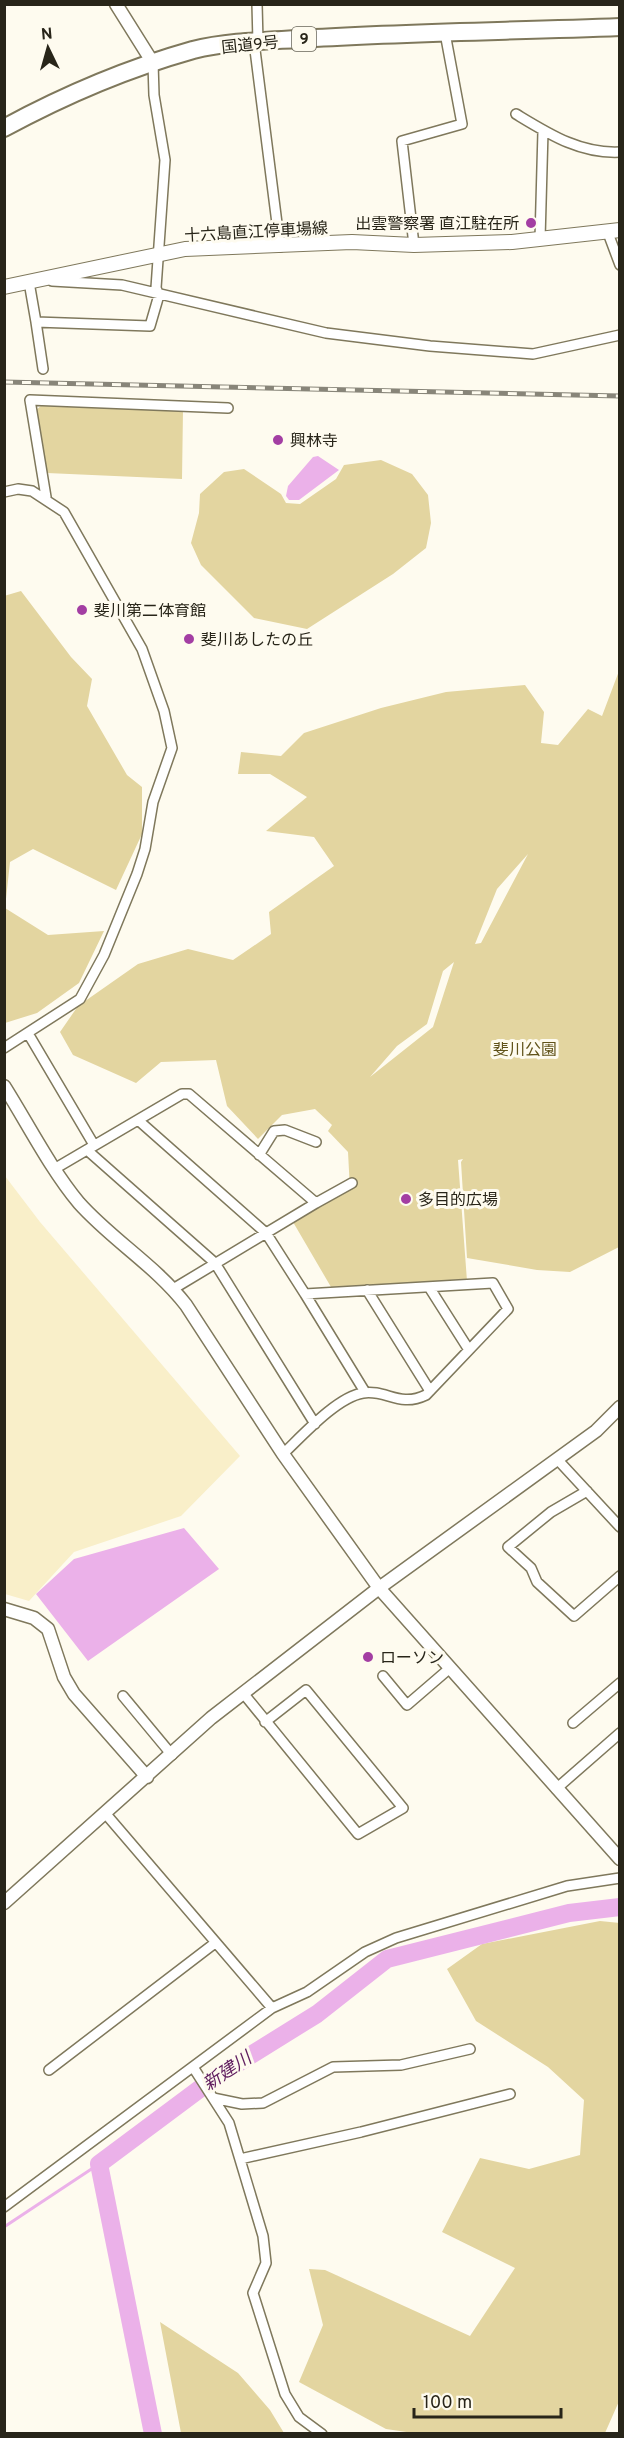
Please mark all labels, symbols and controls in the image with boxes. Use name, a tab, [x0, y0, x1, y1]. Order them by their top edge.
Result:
north arrow	[18, 18, 78, 78]
text: N	[40, 25, 53, 46]
road number: 9	[292, 27, 316, 51]
street label: 国道9号	[221, 33, 280, 59]
place label: 出雲警察署 直江駐在所	[355, 215, 519, 235]
marker: 出雲警察署 直江駐在所	[524, 216, 538, 230]
street label: 十六島直江停車場線	[184, 219, 329, 247]
place label: 興林寺	[290, 432, 338, 452]
marker: 興林寺	[271, 433, 285, 447]
place label: 斐川第二体育館	[94, 602, 206, 622]
marker: 斐川第二体育館	[75, 603, 89, 617]
place label: 斐川あしたの丘	[201, 631, 313, 651]
marker: 斐川あしたの丘	[182, 632, 196, 646]
park label: 斐川公園	[493, 1041, 557, 1061]
place label: 多目的広場	[418, 1191, 498, 1211]
marker: 多目的広場	[399, 1192, 413, 1206]
place label: ローソン	[380, 1649, 444, 1669]
marker: ローソン	[361, 1650, 375, 1664]
water label: 新建川	[199, 2046, 258, 2097]
scale bar	[414, 2381, 561, 2419]
text: 100 m	[423, 2392, 472, 2415]

